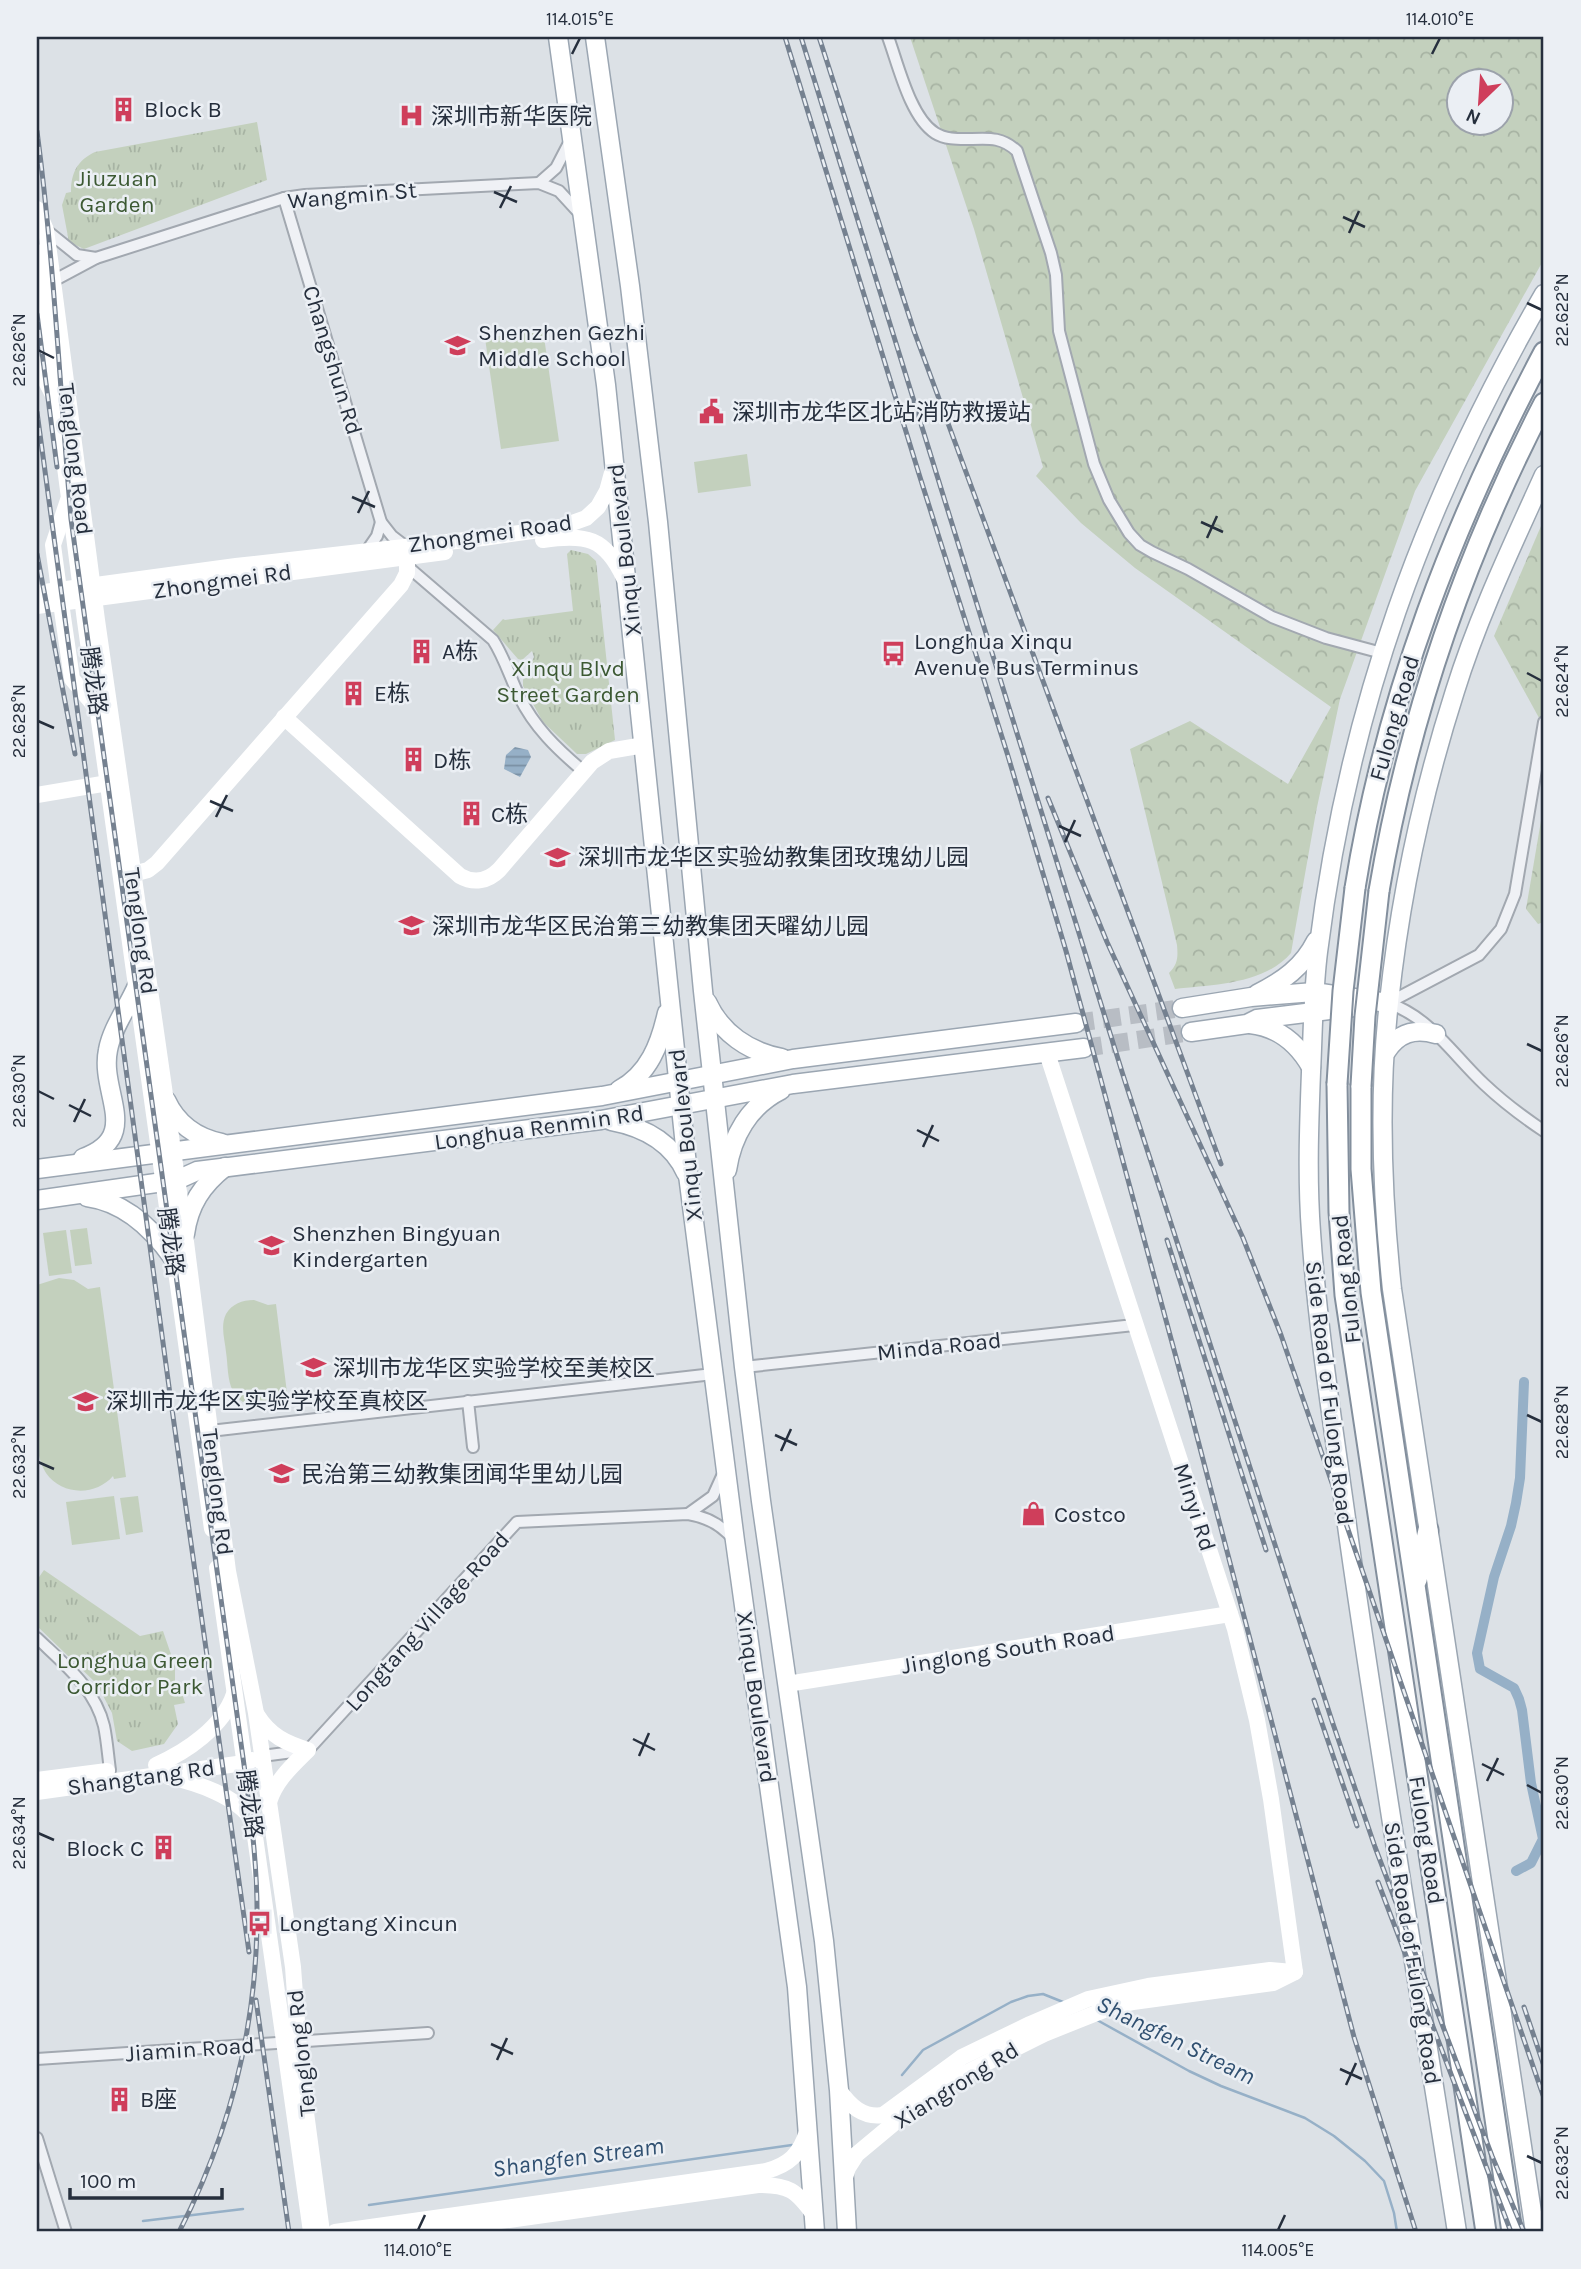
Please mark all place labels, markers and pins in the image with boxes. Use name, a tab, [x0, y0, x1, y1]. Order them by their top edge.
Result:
building icon: Block B	[110, 95, 138, 123]
place label: Block B	[144, 96, 222, 123]
hospital icon: 深圳市新华医院	[397, 102, 425, 130]
place label: 深圳市新华医院	[431, 103, 592, 130]
place label: Shenzhen Gezhi Middle School	[478, 319, 646, 372]
school or university icon: Shenzhen Gezhi Middle School	[444, 331, 472, 359]
public building icon: 深圳市龙华区北站消防救援站	[698, 398, 726, 426]
place label: 深圳市龙华区北站消防救援站	[732, 399, 1031, 426]
place label: Longhua Xinqu Avenue Bus Terminus	[914, 628, 1139, 681]
building icon: A栋	[408, 637, 436, 665]
place label: A栋	[442, 638, 478, 665]
bus stop icon: Longhua Xinqu Avenue Bus Terminus	[880, 640, 908, 668]
building icon: E栋	[340, 679, 368, 707]
place label: E栋	[374, 680, 410, 707]
building icon: D栋	[399, 746, 427, 774]
place label: D栋	[433, 747, 471, 774]
building icon: C栋	[457, 800, 485, 828]
place label: C栋	[491, 801, 528, 828]
school or university icon: 深圳市龙华区实验幼教集团玫瑰幼儿园	[544, 843, 572, 871]
place label: 深圳市龙华区实验幼教集团玫瑰幼儿园	[578, 844, 969, 871]
school or university icon: 深圳市龙华区民治第三幼教集团天曜幼儿园	[398, 912, 426, 940]
place label: 深圳市龙华区民治第三幼教集团天曜幼儿园	[432, 913, 869, 940]
place label: Shenzhen Bingyuan Kindergarten	[292, 1220, 501, 1273]
school or university icon: Shenzhen Bingyuan Kindergarten	[258, 1232, 286, 1260]
school or university icon: 深圳市龙华区实验学校至美校区	[299, 1354, 327, 1382]
place label: 深圳市龙华区实验学校至美校区	[333, 1355, 655, 1382]
school or university icon: 深圳市龙华区实验学校至真校区	[72, 1387, 100, 1415]
place label: 深圳市龙华区实验学校至真校区	[106, 1388, 428, 1415]
school or university icon: 民治第三幼教集团闻华里幼儿园	[267, 1460, 295, 1488]
place label: 民治第三幼教集团闻华里幼儿园	[301, 1461, 623, 1488]
shop icon: Costco	[1020, 1500, 1048, 1528]
place label: Costco	[1054, 1501, 1126, 1528]
building icon: Block C	[150, 1834, 178, 1862]
place label: Block C	[66, 1835, 144, 1862]
bus stop icon: Longtang Xincun	[245, 1909, 273, 1937]
place label: Longtang Xincun	[279, 1910, 458, 1937]
building icon: B座	[106, 2085, 134, 2113]
place label: B座	[140, 2086, 177, 2113]

